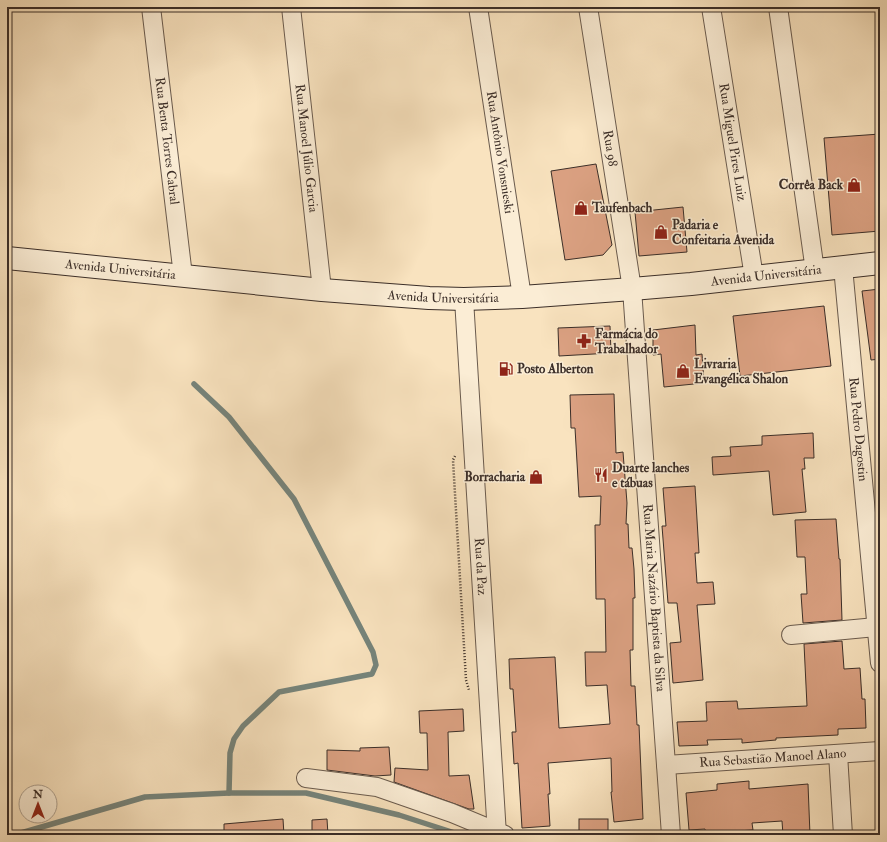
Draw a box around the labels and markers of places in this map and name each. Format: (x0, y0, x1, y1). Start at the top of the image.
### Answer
place label: Corrêa Back (779, 177, 844, 193)
shop icon: Corrêa Back (846, 177, 862, 193)
shop icon: Taufenbach (573, 200, 589, 216)
place label: Taufenbach (591, 200, 652, 216)
place label: Padaria e Confeitaria Avenida (672, 217, 775, 248)
shop icon: Padaria e Confeitaria Avenida (653, 224, 669, 240)
place label: Farmácia do Trabalhador (594, 326, 659, 357)
pharmacy icon: Farmácia do Trabalhador (576, 333, 592, 349)
place label: Livraria Evangélica Shalon (694, 356, 788, 388)
fuel station icon: Posto Alberton (498, 361, 514, 377)
place label: Posto Alberton (517, 361, 594, 377)
shop icon: Livraria Evangélica Shalon (675, 363, 691, 379)
place label: Duarte lanches e tábuas (612, 460, 690, 491)
restaurant icon: Duarte lanches e tábuas (593, 467, 609, 483)
place label: Borracharia (464, 469, 526, 485)
shop icon: Borracharia (528, 469, 544, 485)

